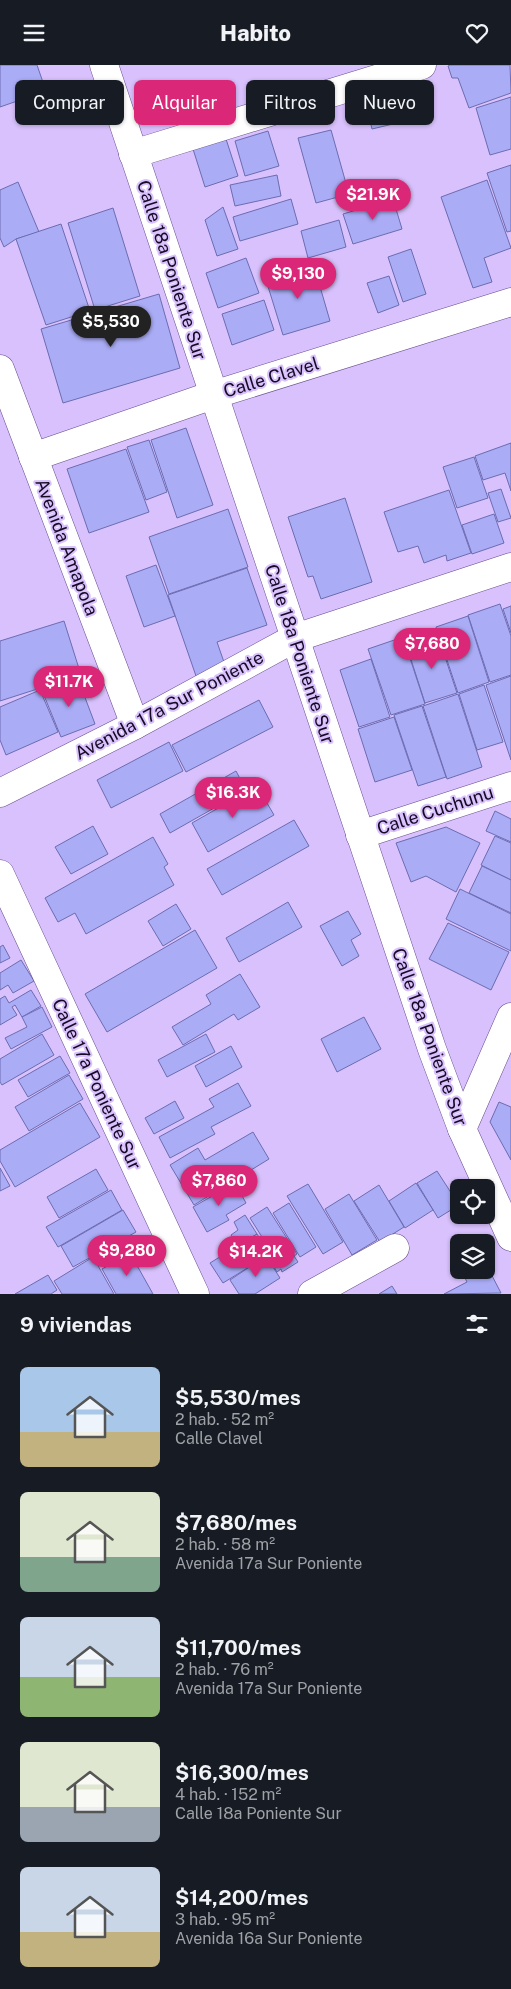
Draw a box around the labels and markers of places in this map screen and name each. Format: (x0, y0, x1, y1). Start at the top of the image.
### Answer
pin: $21.9K (332, 179, 414, 221)
pin: $9,130 (257, 257, 339, 300)
pin: $5,530 (70, 305, 152, 348)
pin: $7,680 (391, 627, 473, 670)
pin: $11.7K (28, 665, 110, 708)
pin: $16.3K (192, 777, 274, 819)
pin: $7,860 (178, 1165, 260, 1207)
pin: $9,280 (86, 1235, 168, 1277)
pin: $14.2K (215, 1235, 297, 1278)

